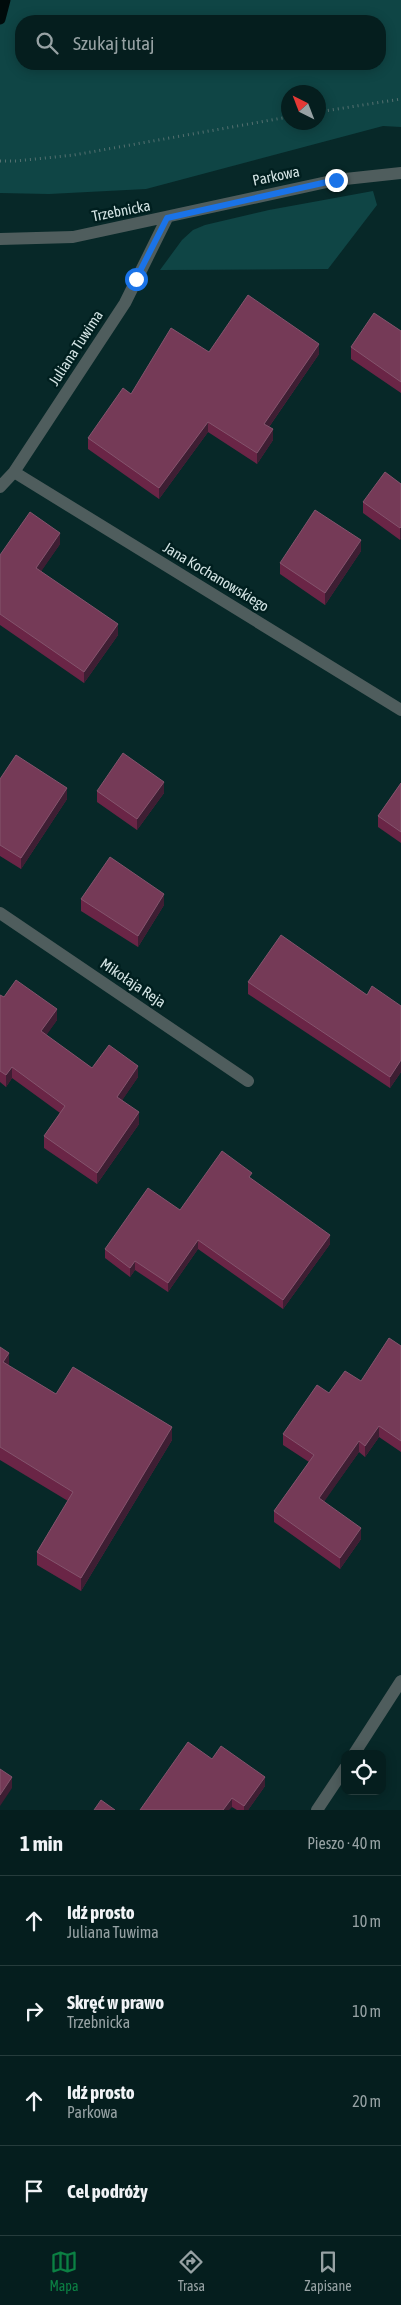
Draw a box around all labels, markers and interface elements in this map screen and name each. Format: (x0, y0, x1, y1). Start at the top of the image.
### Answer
search box (15, 15, 386, 70)
icon: search (33, 29, 61, 57)
text: Szukaj tutaj (73, 32, 155, 54)
north arrow (281, 85, 326, 130)
street label: Parkowa (251, 162, 301, 189)
route end (325, 169, 348, 192)
street label: Trzebnicka (90, 197, 152, 224)
route start (125, 268, 148, 291)
street label: Juliana Tuwima (45, 307, 106, 388)
street label: Jana Kochanowskiego (160, 538, 272, 615)
street label: Mikołaja Reja (97, 955, 169, 1011)
map controls (341, 1750, 386, 1795)
button: locate (341, 1750, 386, 1795)
text: 1 min (20, 1831, 63, 1855)
text: Pieszo · 40 m (307, 1834, 381, 1852)
text: Idź prosto (67, 1901, 135, 1923)
icon: ahead (20, 1907, 48, 1935)
text: 10 m (352, 1912, 381, 1930)
text: Juliana Tuwima (67, 1923, 159, 1941)
text: Skręć w prawo (67, 1991, 164, 2013)
icon: right (20, 1997, 48, 2025)
text: 10 m (352, 2002, 381, 2020)
text: Trzebnicka (67, 2013, 130, 2031)
text: Idź prosto (67, 2081, 135, 2103)
icon: ahead (20, 2087, 48, 2115)
text: 20 m (352, 2092, 381, 2110)
text: Parkowa (67, 2103, 118, 2121)
icon: arrive (20, 2177, 48, 2205)
text: Cel podróży (67, 2180, 148, 2202)
tab: Mapa (49, 2248, 78, 2294)
tab: Trasa (177, 2248, 205, 2294)
tab: Zapisane (304, 2248, 352, 2294)

